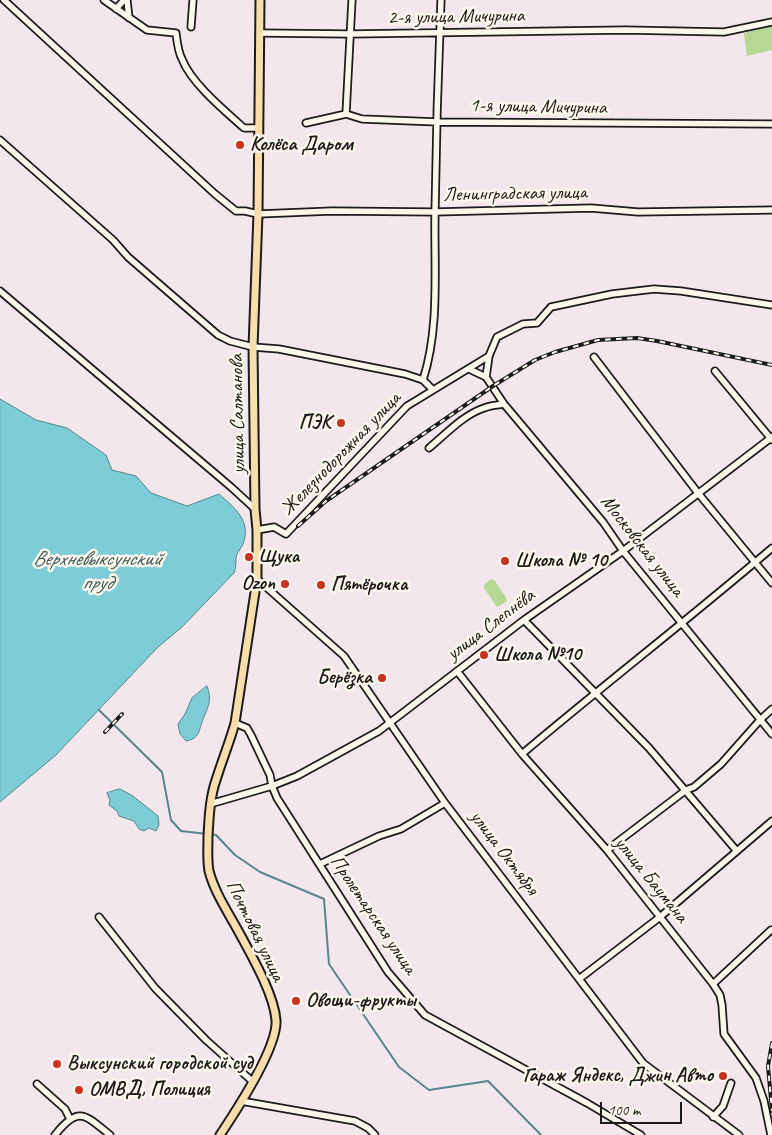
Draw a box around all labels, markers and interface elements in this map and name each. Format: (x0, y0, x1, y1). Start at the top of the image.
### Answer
street label: 2-я улица Мичурина (387, 4, 525, 30)
street label: 1-я улица Мичурина (469, 94, 607, 120)
place label: Колёса Даром (250, 133, 353, 157)
marker: Колёса Даром (234, 139, 246, 151)
street label: Ленинградская улица (443, 181, 587, 207)
street label: улица Салтанова (225, 354, 251, 474)
street label: Железнодорожная улица (276, 387, 406, 521)
place label: ПЭК (299, 411, 331, 435)
marker: ПЭК (335, 417, 347, 429)
street label: Московская улица (595, 490, 689, 602)
place label: Щука (259, 545, 299, 569)
water label: Верхневыксунский пруд (33, 546, 161, 596)
place label: Школа № 10 (515, 549, 607, 573)
marker: Щука (243, 551, 255, 563)
marker: Школа № 10 (499, 555, 511, 567)
place label: Ozon (242, 572, 275, 596)
place label: Пятёрочка (331, 573, 408, 597)
marker: Ozon (279, 578, 291, 590)
marker: Пятёрочка (315, 579, 327, 591)
street label: улица Слепнёва (442, 584, 540, 666)
place label: Школа №10 (494, 643, 581, 667)
marker: Школа №10 (478, 649, 490, 661)
place label: Берёзка (317, 666, 372, 690)
marker: Берёзка (376, 672, 388, 684)
street label: улица Октября (464, 806, 544, 900)
street label: улица Баумана (609, 832, 693, 928)
street label: Пролетарская улица (324, 851, 422, 979)
street label: Почтовая улица (220, 876, 290, 986)
place label: Овощи-фрукты (306, 989, 416, 1013)
marker: Овощи-фрукты (290, 995, 302, 1007)
place label: Выксунский городской суд (67, 1052, 253, 1076)
marker: Выксунский городской суд (51, 1058, 63, 1070)
place label: Гараж Яндекс, Джин Авто (523, 1064, 713, 1088)
marker: Гараж Яндекс, Джин Авто (717, 1070, 729, 1082)
place label: ОМВД, Полиция (89, 1078, 210, 1102)
marker: ОМВД, Полиция (73, 1084, 85, 1096)
scale bar (602, 1092, 684, 1124)
text: 100 m (608, 1101, 640, 1120)

